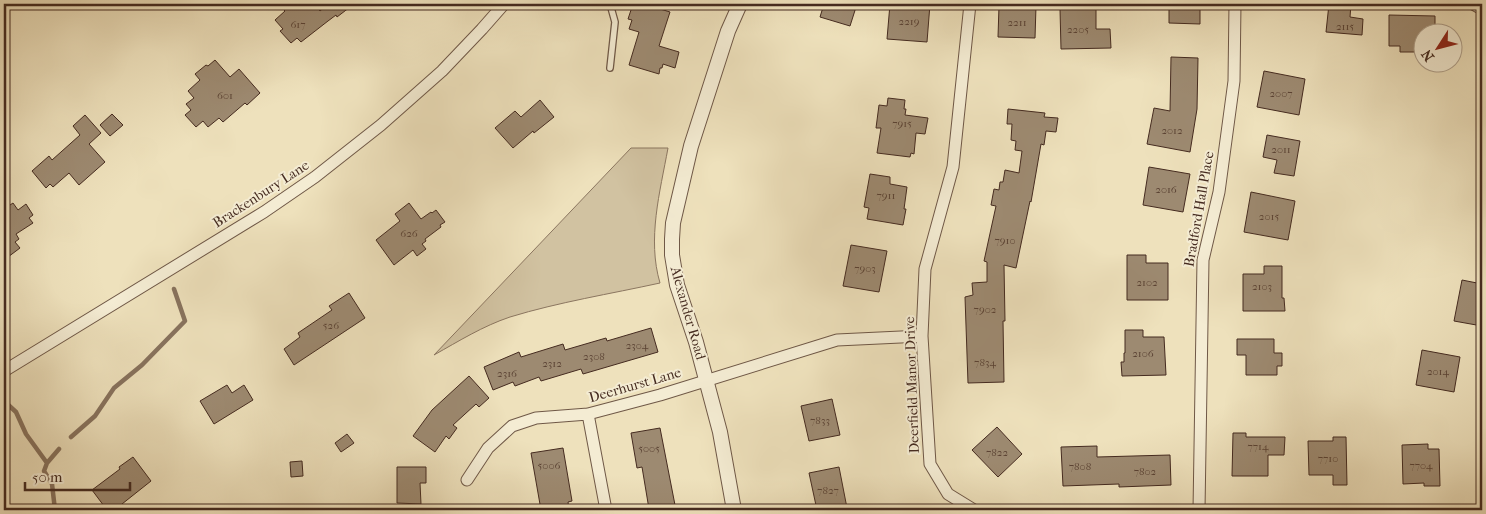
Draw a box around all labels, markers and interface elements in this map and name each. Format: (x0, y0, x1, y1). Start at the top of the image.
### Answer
house number: 2219 (898, 15, 920, 28)
house number: 2211 (1007, 16, 1027, 29)
house number: 617 (290, 18, 306, 31)
house number: 2115 (1336, 20, 1354, 33)
north arrow (1414, 22, 1464, 72)
house number: 2205 (1067, 23, 1089, 36)
text: N (1418, 46, 1438, 65)
house number: 2007 (1269, 87, 1293, 100)
house number: 601 (217, 89, 233, 102)
house number: 7915 (892, 117, 912, 130)
house number: 2012 (1161, 124, 1183, 137)
house number: 2011 (1271, 143, 1291, 156)
street label: Bradford Hall Place (1180, 150, 1218, 268)
street label: Brackenbury Lane (210, 157, 312, 231)
house number: 2016 (1155, 183, 1177, 196)
house number: 7911 (877, 189, 896, 202)
house number: 2015 (1259, 210, 1279, 223)
house number: 626 (400, 227, 418, 240)
house number: 7910 (994, 234, 1016, 247)
house number: 7903 (854, 262, 876, 275)
street label: Alexander Road (666, 263, 710, 362)
house number: 2102 (1136, 276, 1158, 289)
house number: 2103 (1252, 280, 1272, 293)
house number: 7902 (974, 303, 997, 316)
street label: Deerfield Manor Drive (901, 316, 923, 454)
house number: 526 (323, 319, 339, 332)
house number: 2304 (626, 339, 649, 352)
house number: 2106 (1132, 347, 1154, 360)
house number: 2308 (583, 350, 605, 363)
house number: 7834 (974, 356, 996, 369)
house number: 2312 (542, 357, 562, 370)
street label: Deerhurst Lane (587, 364, 683, 406)
house number: 2014 (1427, 365, 1450, 378)
house number: 2316 (497, 367, 517, 380)
house number: 7833 (810, 414, 830, 427)
house number: 7714 (1247, 440, 1269, 453)
house number: 5005 (638, 442, 660, 455)
house number: 7822 (986, 446, 1008, 459)
house number: 7710 (1318, 452, 1338, 465)
scale bar (25, 459, 130, 491)
house number: 5006 (538, 459, 560, 472)
house number: 7704 (1409, 459, 1433, 472)
house number: 7808 (1069, 460, 1091, 473)
house number: 7802 (1134, 465, 1157, 478)
text: 50 m (32, 468, 63, 486)
house number: 7827 (817, 484, 839, 497)

